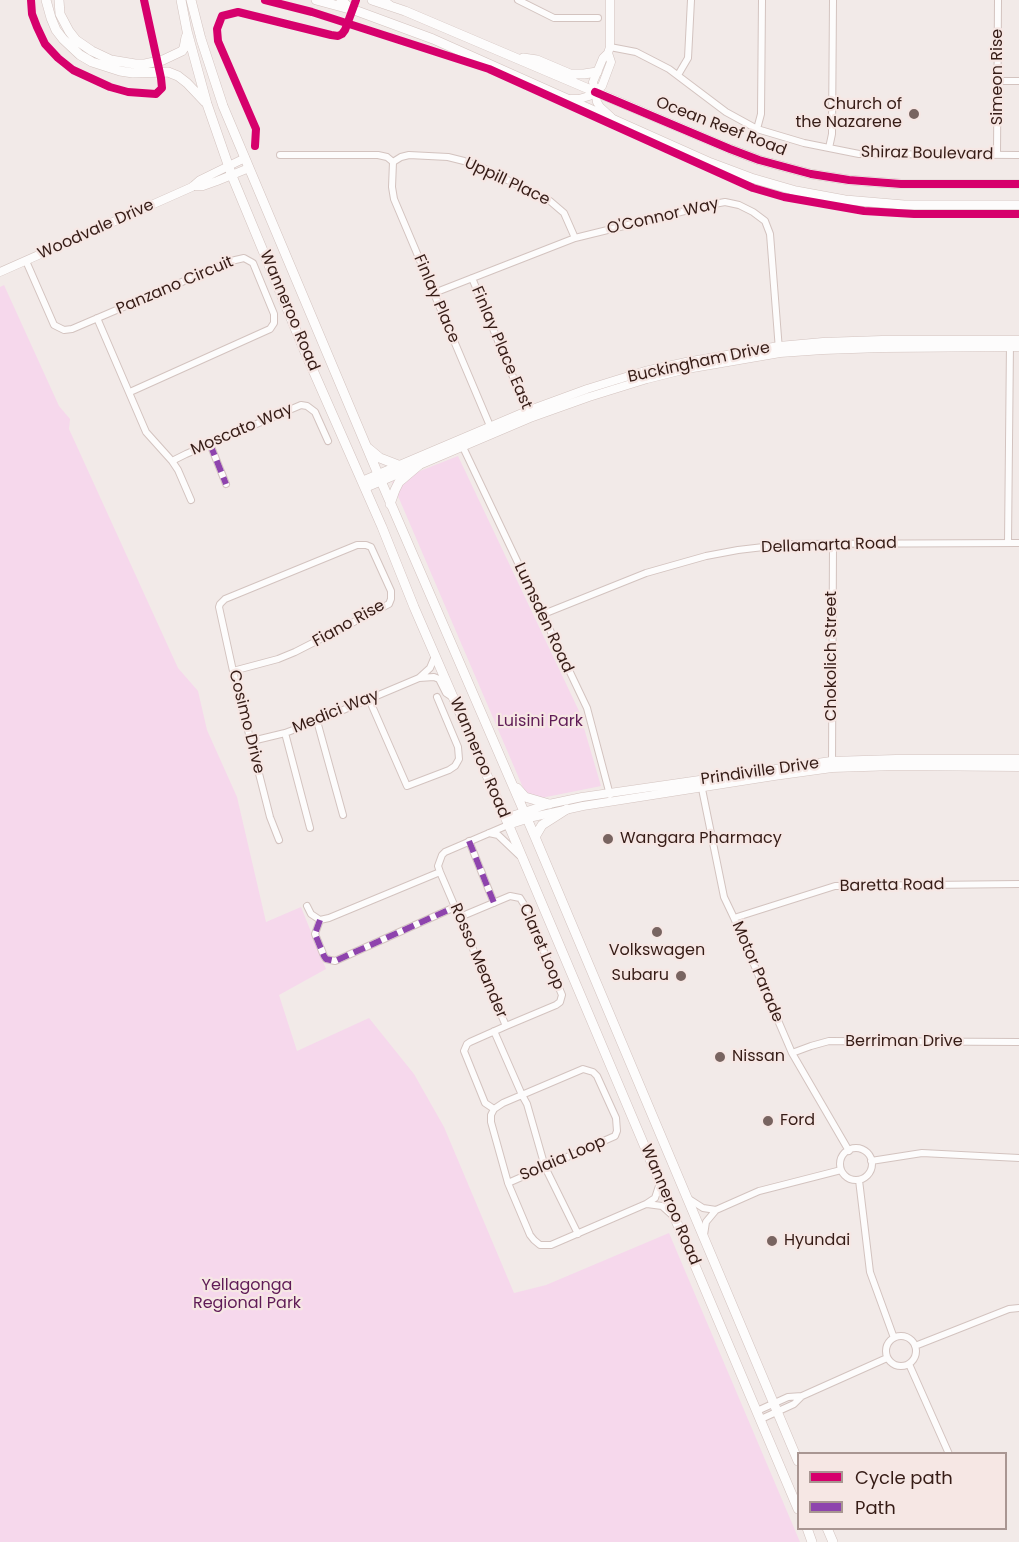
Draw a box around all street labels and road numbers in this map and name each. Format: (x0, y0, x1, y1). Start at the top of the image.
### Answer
street label: Simeon Rise (988, 29, 1008, 125)
street label: Ocean Reef Road (653, 93, 789, 161)
street label: Shiraz Boulevard (861, 143, 993, 165)
street label: Uppill Place (461, 154, 553, 210)
street label: O'Connor Way (605, 195, 721, 239)
street label: Woodvale Drive (35, 196, 157, 264)
street label: Wanneroo Road (255, 248, 323, 374)
street label: Finlay Place (409, 252, 463, 346)
street label: Panzano Circuit (114, 253, 236, 319)
street label: Finlay Place East (466, 284, 536, 412)
street label: Buckingham Drive (626, 339, 772, 387)
street label: Moscato Way (188, 400, 296, 460)
street label: Dellamarta Road (761, 534, 897, 558)
street label: Lumsden Road (509, 560, 577, 676)
street label: Chokolich Street (822, 591, 842, 721)
street label: Fiano Rise (310, 596, 388, 652)
street label: Cosimo Drive (224, 668, 268, 776)
street label: Medici Way (290, 686, 382, 738)
street label: Wanneroo Road (445, 695, 513, 821)
street label: Prindiville Drive (700, 754, 820, 790)
street label: Baretta Road (839, 875, 945, 897)
street label: Rosso Meander (445, 901, 511, 1021)
street label: Claret Loop (514, 901, 568, 993)
street label: Motor Parade (727, 919, 787, 1025)
street label: Berriman Drive (845, 1032, 963, 1052)
street label: Solaia Loop (517, 1132, 609, 1186)
street label: Wanneroo Road (636, 1142, 704, 1268)

